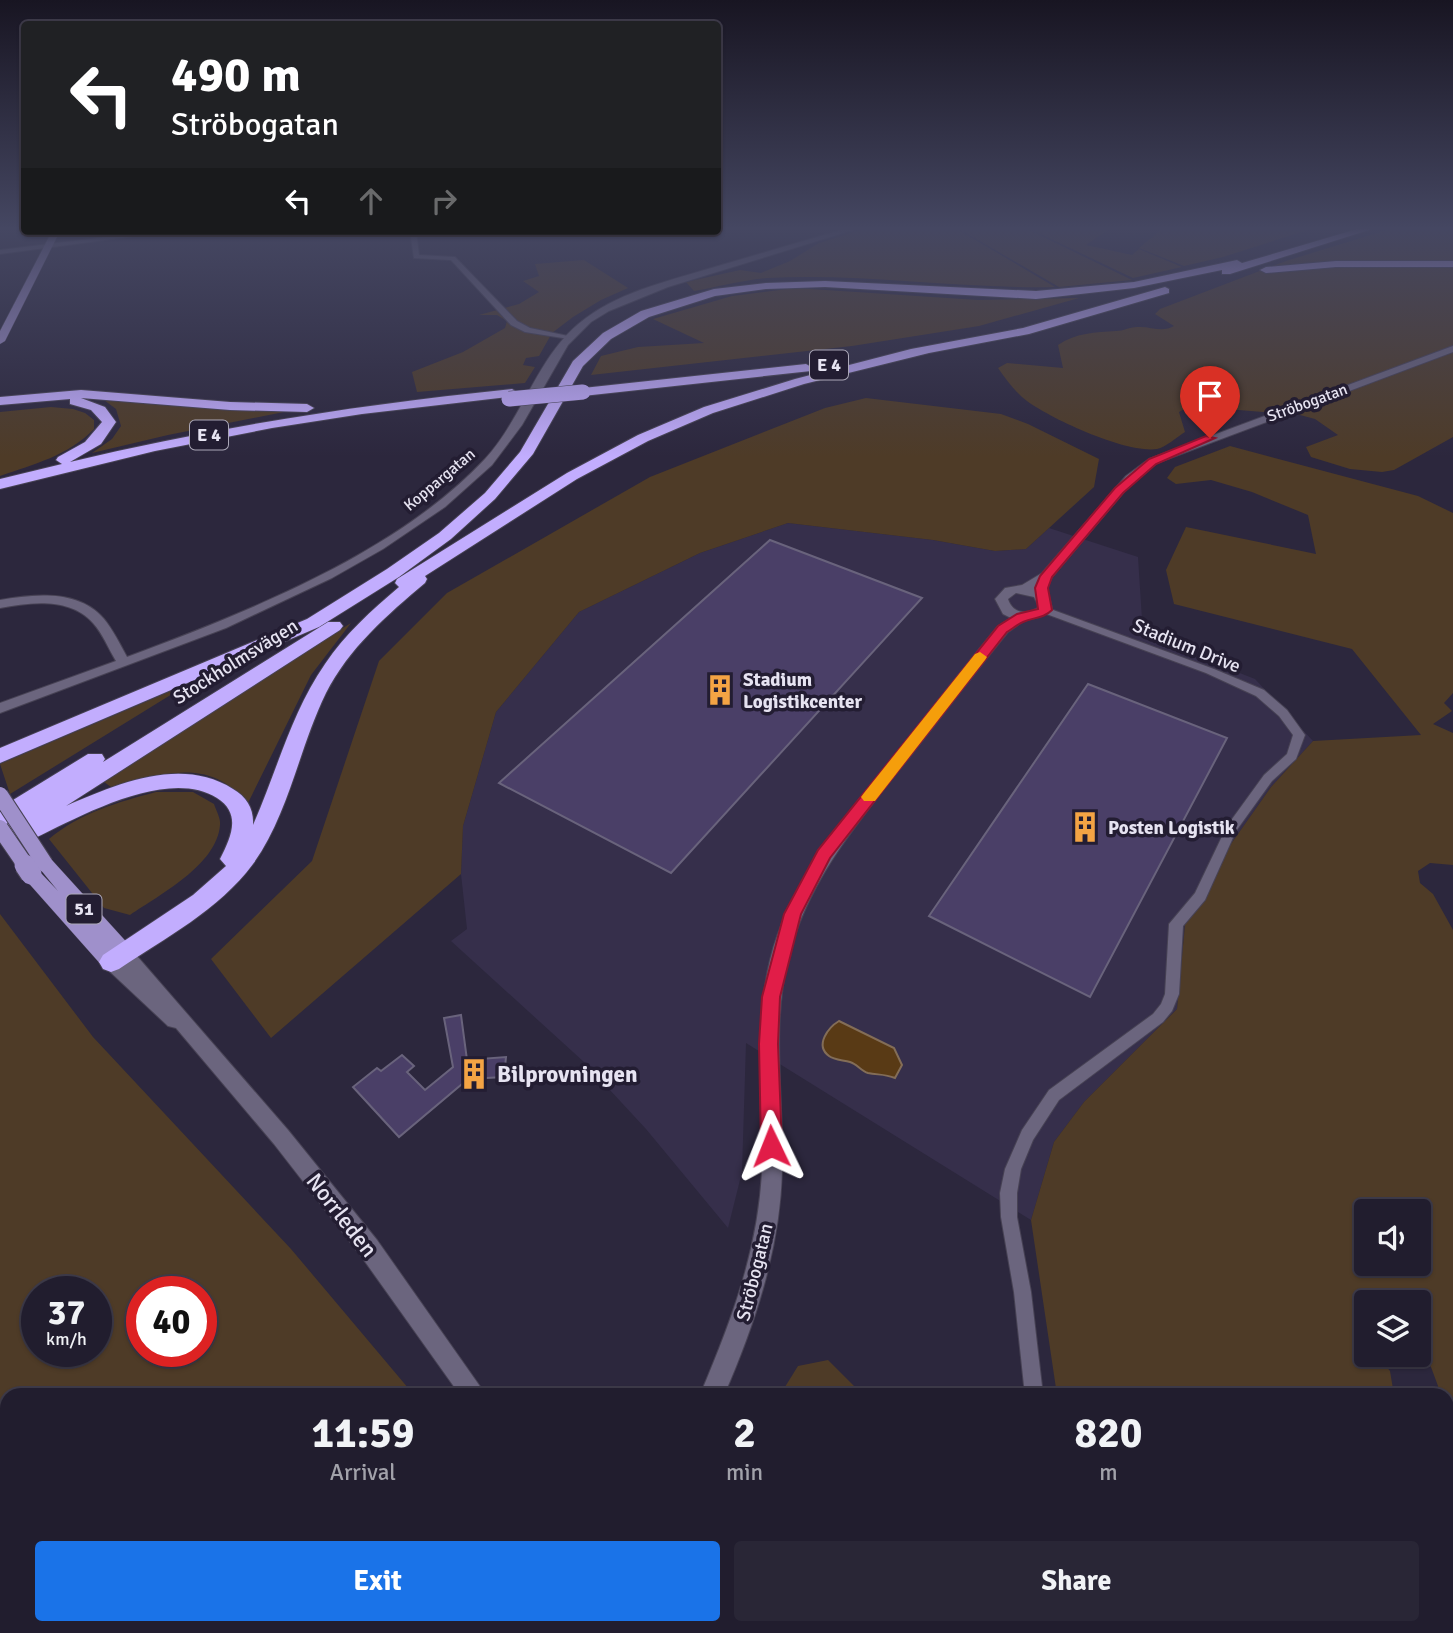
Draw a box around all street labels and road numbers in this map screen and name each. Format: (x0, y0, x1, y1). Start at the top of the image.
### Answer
road number: E 4 (810, 351, 848, 380)
street label: Ströbogatan (1264, 379, 1350, 427)
road number: E 4 (190, 421, 228, 450)
street label: Koppargatan (400, 444, 479, 515)
street label: Stadium Drive (1129, 613, 1244, 678)
street label: Stockholmsvägen (169, 614, 302, 710)
road number: 51 (66, 894, 102, 924)
street label: Norrleden (300, 1167, 383, 1263)
street label: Ströbogatan (731, 1221, 779, 1324)

